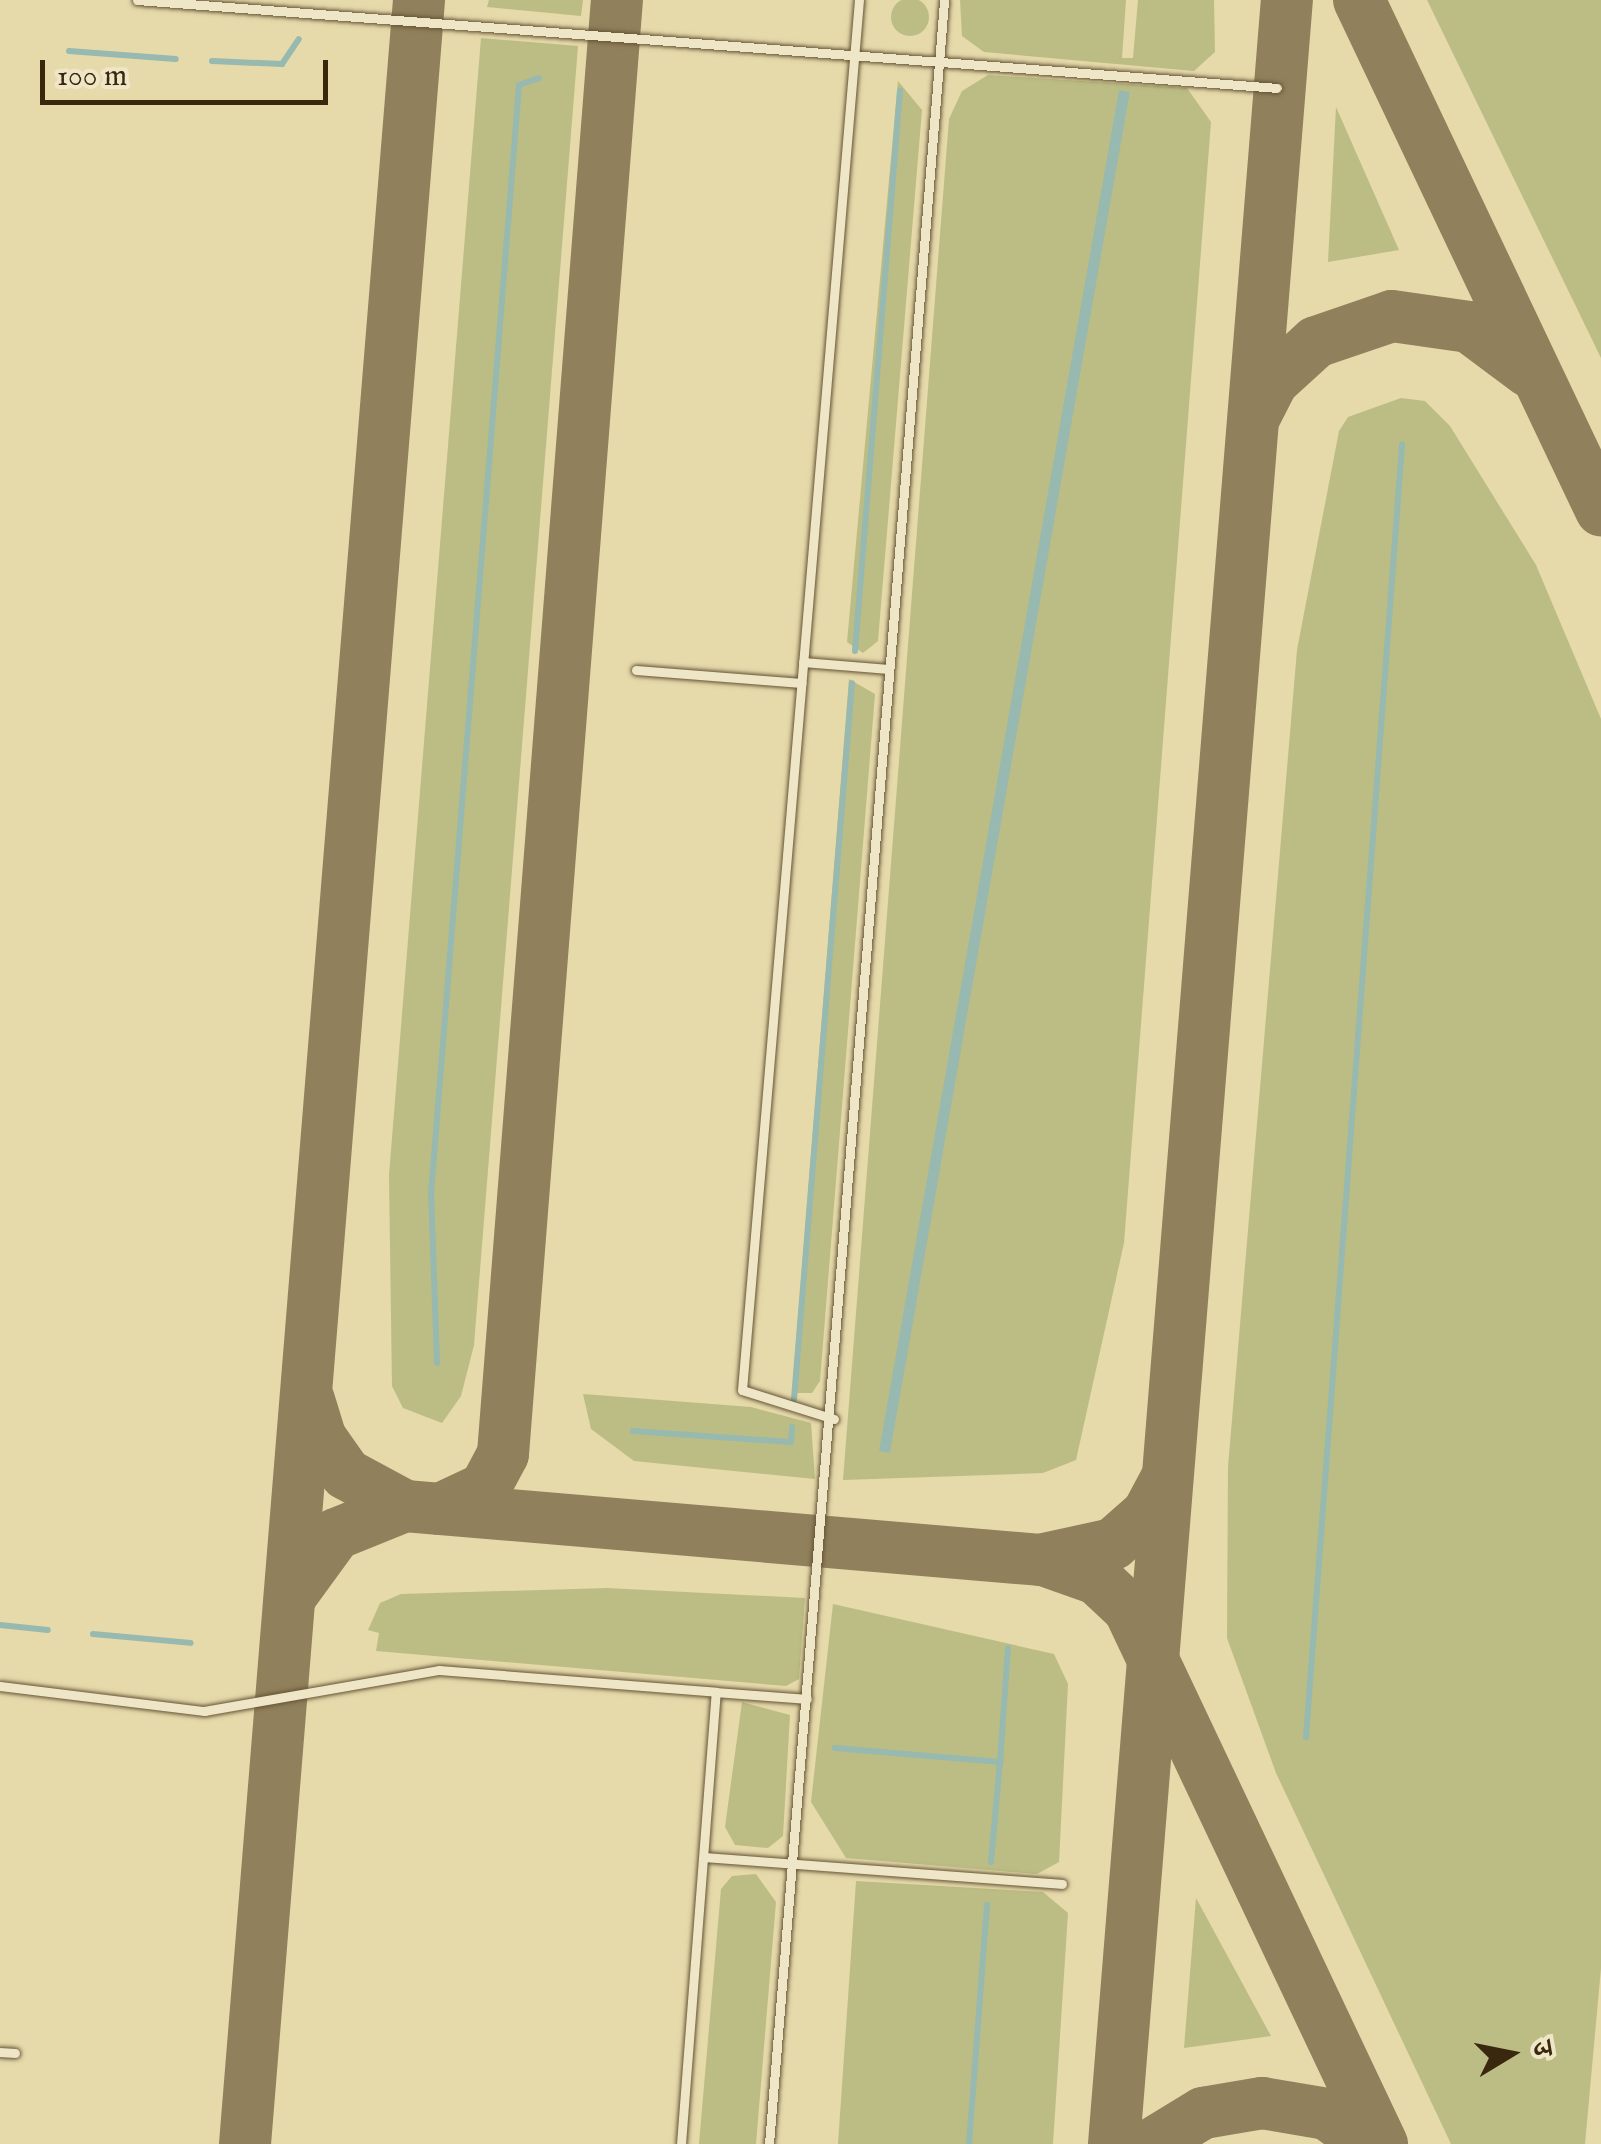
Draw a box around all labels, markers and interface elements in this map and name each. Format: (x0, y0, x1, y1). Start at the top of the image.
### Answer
scale bar (45, 40, 332, 102)
text: 100 m (57, 58, 127, 96)
north arrow (1461, 2004, 1561, 2104)
text: उ (1523, 2039, 1560, 2059)

